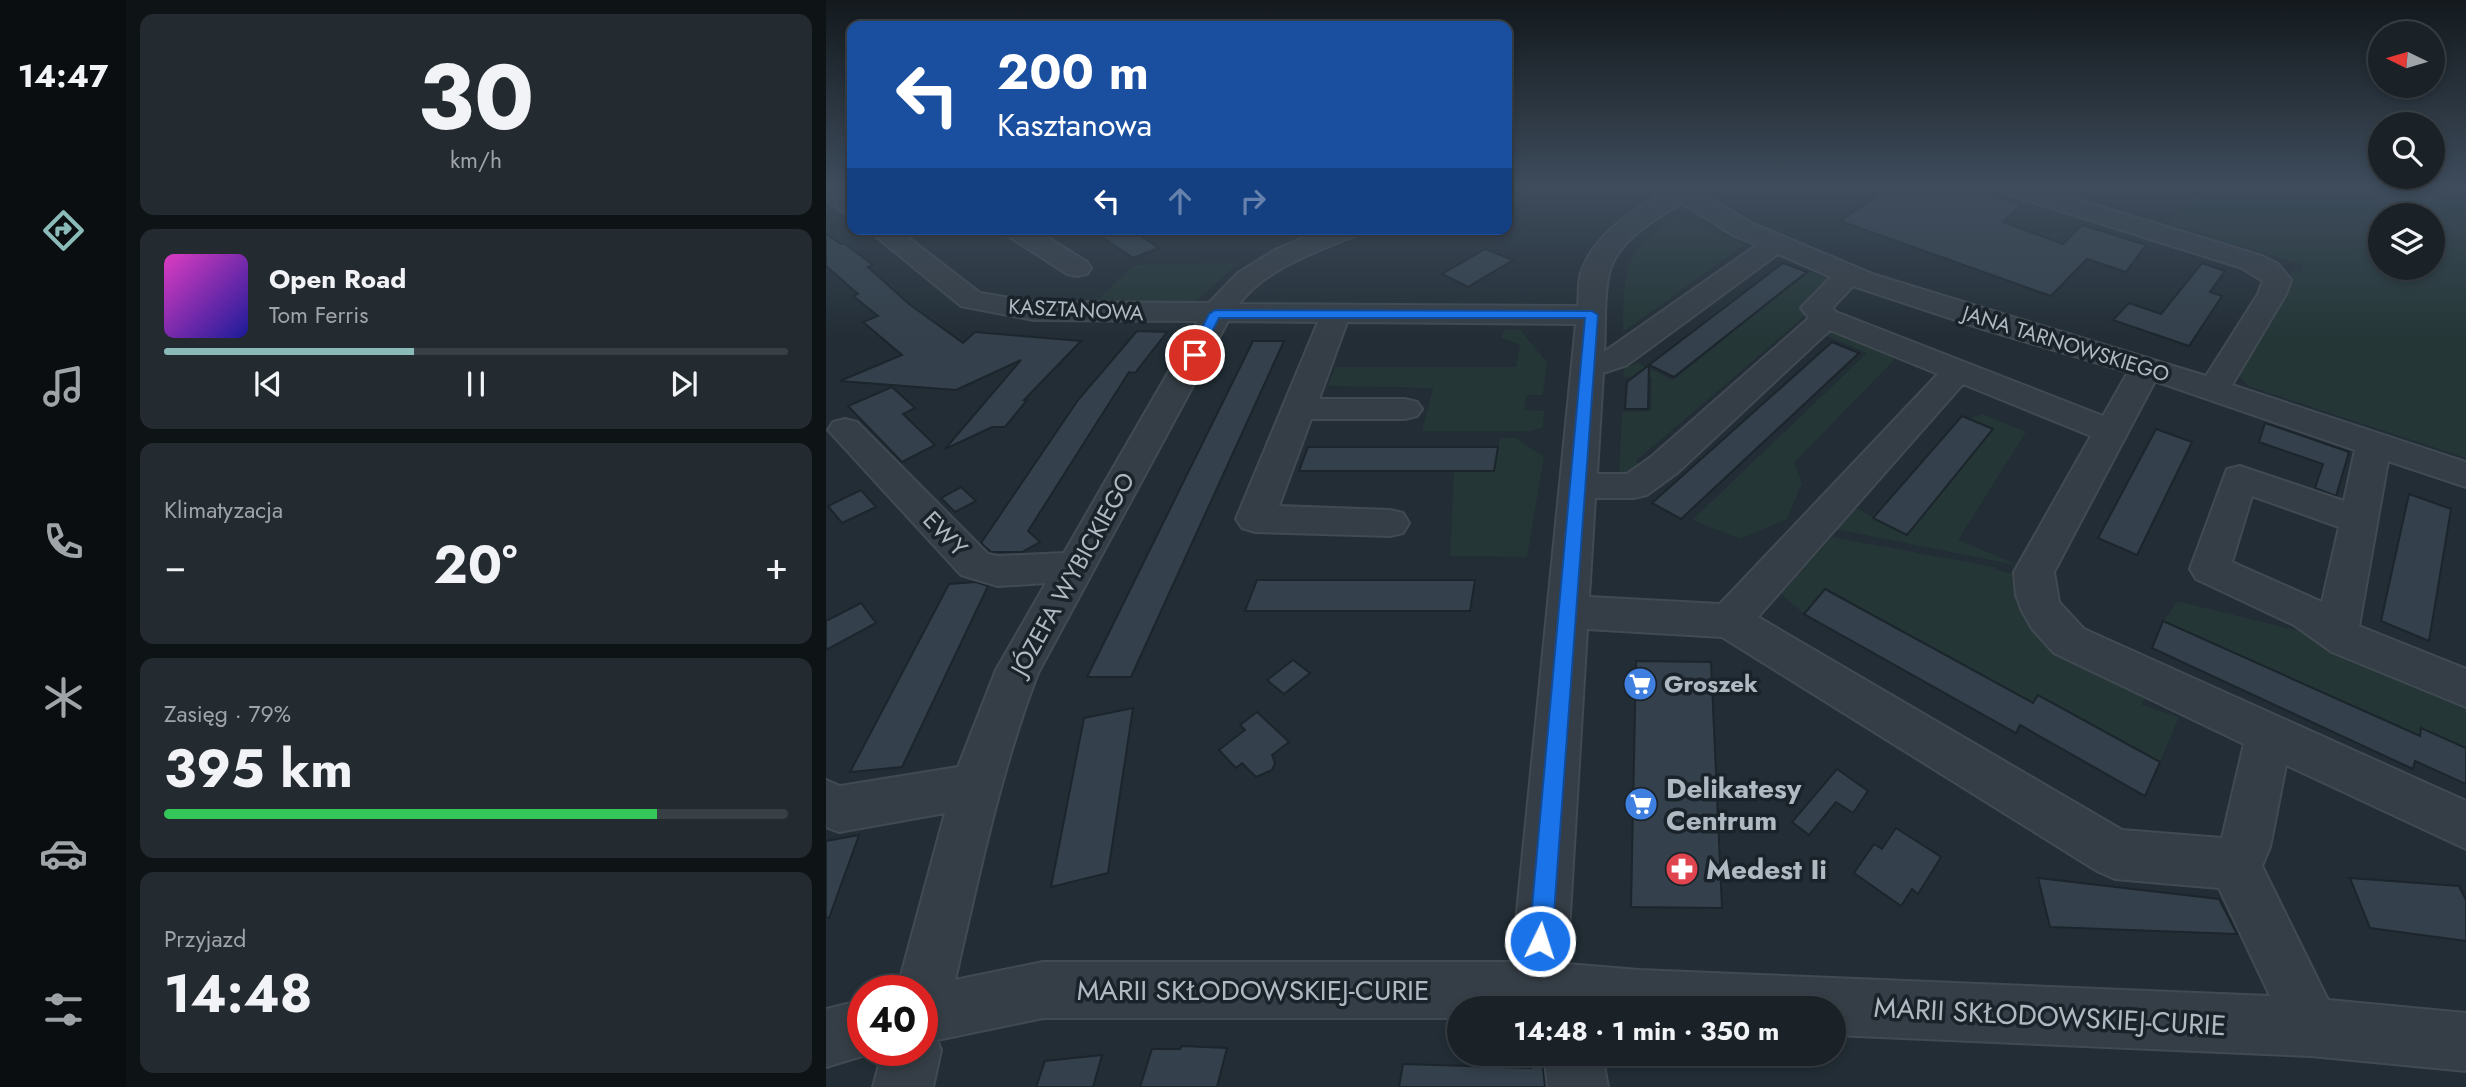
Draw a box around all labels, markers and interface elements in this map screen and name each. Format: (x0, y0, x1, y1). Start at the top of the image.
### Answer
north arrow (2368, 21, 2445, 98)
map controls (2368, 21, 2445, 280)
text: 30 (418, 32, 534, 163)
text: 200 m (997, 37, 1149, 107)
icon: left (882, 49, 973, 140)
text: 14:47 (18, 53, 108, 99)
text: Kasztanowa (997, 102, 1152, 148)
button: search (2368, 112, 2445, 189)
text: km/h (450, 143, 502, 177)
icon: left (1088, 182, 1126, 220)
icon: ahead (1161, 182, 1199, 220)
icon: right (1234, 182, 1272, 220)
button: layers (2368, 203, 2445, 280)
icon: directions (39, 206, 88, 255)
text: Open Road (269, 260, 406, 298)
street label: KASZTANOWA (1007, 291, 1145, 329)
street label: JANA TARNOWSKIEGO (1956, 297, 2173, 390)
text: Tom Ferris (269, 298, 368, 332)
pin (1165, 325, 1225, 385)
icon: arrive (1176, 336, 1214, 374)
icon: music (39, 362, 88, 411)
icon: previous (249, 365, 287, 403)
icon: pause (457, 365, 495, 403)
icon: next (665, 365, 703, 403)
street label: JÓZEFA WYBICKIEGO (1001, 466, 1143, 684)
text: Klimatyzacja (164, 493, 283, 527)
street label: EWY (915, 503, 976, 565)
icon: phone (39, 517, 88, 566)
text: 20° (434, 527, 518, 603)
text: − (164, 538, 186, 593)
text: + (765, 538, 788, 593)
supermarket icon: Groszek (1621, 665, 1659, 703)
place label: Groszek (1664, 666, 1758, 701)
icon: climate (39, 673, 88, 722)
text: Zasięg · 79% (164, 697, 291, 731)
text: 395 km (164, 731, 353, 807)
place label: Delikatesy Centrum (1666, 768, 1802, 841)
supermarket icon: Delikatesy Centrum (1622, 785, 1660, 823)
icon: car (39, 829, 88, 878)
place label: Medest Ii (1706, 849, 1827, 890)
pharmacy icon: Medest Ii (1663, 850, 1701, 888)
position arrow (1503, 904, 1577, 978)
text: Przyjazd (164, 922, 246, 956)
text: 14:48 (164, 956, 312, 1032)
street label: MARII SKŁODOWSKIEJ-CURIE (1077, 970, 1429, 1011)
speed limit sign: 40 (847, 975, 938, 1066)
icon: filters (39, 985, 88, 1034)
street label: MARII SKŁODOWSKIEJ-CURIE (1873, 987, 2227, 1046)
text: 14:48 · 1 min · 350 m (1514, 1012, 1779, 1050)

